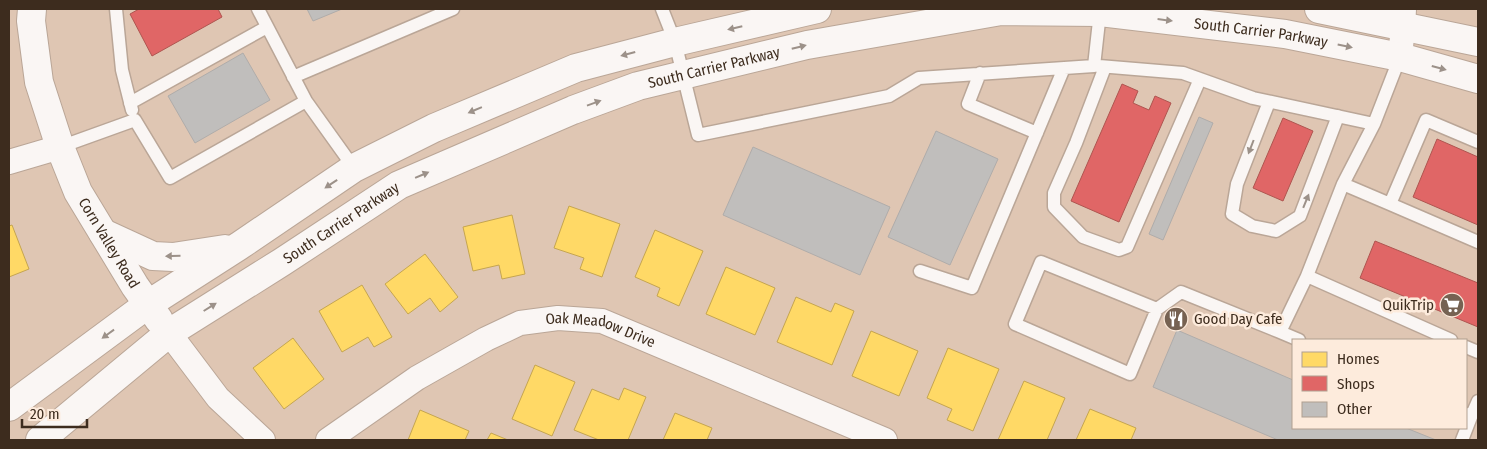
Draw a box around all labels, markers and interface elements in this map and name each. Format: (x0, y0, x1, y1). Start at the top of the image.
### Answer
street label: South Carrier Parkway (1193, 14, 1330, 51)
one-way arrow (1158, 16, 1174, 24)
one-way arrow (728, 24, 743, 32)
one-way arrow (1337, 42, 1352, 50)
street label: South Carrier Parkway (646, 43, 782, 92)
one-way arrow (791, 43, 806, 51)
one-way arrow (620, 51, 635, 59)
one-way arrow (1431, 64, 1446, 72)
one-way arrow (587, 99, 602, 107)
one-way arrow (468, 107, 483, 114)
one-way arrow (1247, 140, 1255, 154)
one-way arrow (415, 171, 429, 179)
street label: South Carrier Parkway (280, 178, 403, 268)
one-way arrow (324, 179, 338, 188)
one-way arrow (1302, 193, 1310, 208)
street label: Corn Valley Road (75, 194, 143, 292)
one-way arrow (165, 253, 181, 261)
supermarket icon: QuikTrip (1439, 292, 1465, 318)
place label: QuikTrip (1382, 296, 1434, 314)
one-way arrow (203, 303, 217, 312)
restaurant icon: Good Day Cafe (1163, 306, 1189, 332)
street label: Oak Meadow Drive (545, 309, 658, 351)
place label: Good Day Cafe (1194, 310, 1283, 328)
one-way arrow (101, 329, 115, 339)
legend (1292, 339, 1467, 429)
text: Homes (1337, 350, 1379, 368)
text: Shops (1337, 375, 1375, 393)
scale bar (22, 396, 88, 428)
text: Other (1337, 400, 1373, 418)
text: 20 m (30, 405, 60, 423)

